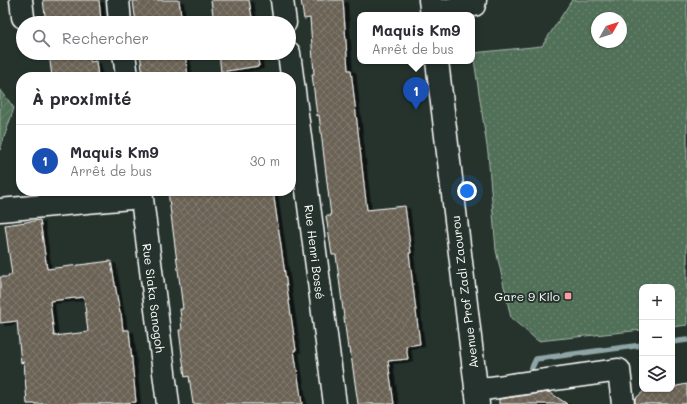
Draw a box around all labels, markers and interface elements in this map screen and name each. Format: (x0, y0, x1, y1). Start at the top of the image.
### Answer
popup (357, 12, 475, 64)
north arrow (591, 12, 627, 48)
search box (16, 16, 296, 60)
text: Maquis Km9 (372, 20, 460, 40)
icon: search (30, 27, 52, 49)
text: Rechercher (62, 28, 149, 48)
text: Arrêt de bus (372, 40, 454, 57)
pin: 1 (403, 77, 429, 110)
text: À proximité (32, 87, 131, 109)
text: Maquis Km9 (70, 142, 158, 162)
text: 1 (42, 152, 48, 169)
text: 30 m (250, 152, 280, 169)
text: Arrêt de bus (70, 162, 152, 179)
your location (457, 181, 477, 201)
street label: Rue Henri Bossé (301, 204, 329, 300)
street label: Avenue Prof Zadi Zaourou (447, 215, 481, 369)
street label: Rue Siaka Sanogoh (139, 242, 169, 354)
map controls (639, 284, 675, 392)
button: + (639, 284, 675, 320)
place label: Gare 9 Kilo (494, 288, 560, 304)
marker: Gare 9 Kilo (563, 291, 573, 301)
button: − (639, 320, 675, 356)
button: layers (639, 356, 675, 392)

